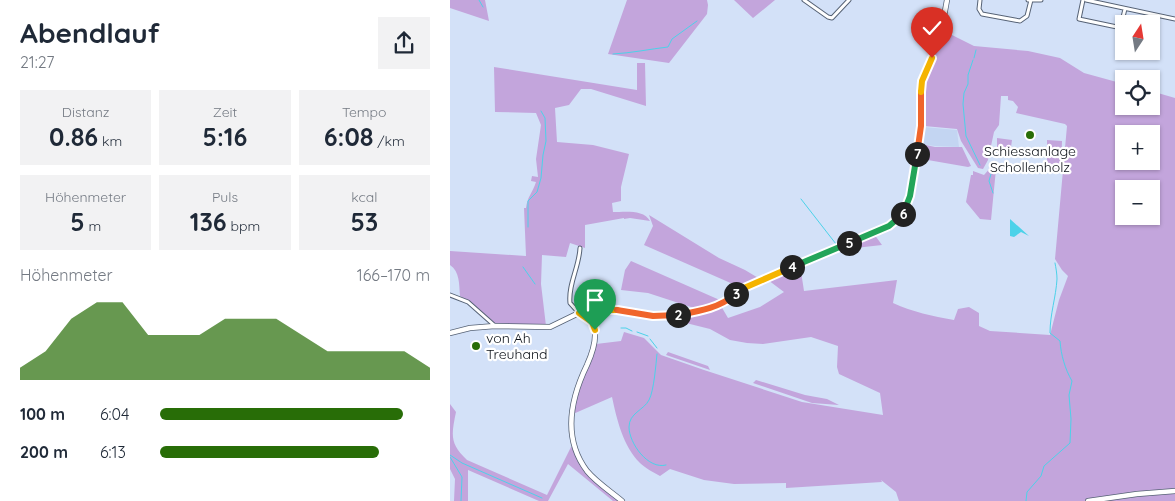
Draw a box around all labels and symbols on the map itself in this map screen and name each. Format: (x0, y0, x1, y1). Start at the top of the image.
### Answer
pin (911, 7, 953, 58)
north arrow (1115, 15, 1160, 60)
marker: Schiessanlage Schollenholz (1024, 129, 1036, 141)
pin: 7 (904, 142, 930, 166)
place label: Schiessanlage Schollenholz (984, 142, 1076, 176)
pin: 6 (890, 202, 916, 226)
pin: 5 (836, 230, 862, 256)
pin: 4 (780, 254, 804, 280)
pin (574, 279, 616, 330)
pin: 3 (724, 282, 748, 306)
pin: 2 (666, 302, 690, 328)
place label: von Ah Treuhand (486, 329, 548, 363)
marker: von Ah Treuhand (470, 340, 482, 352)

